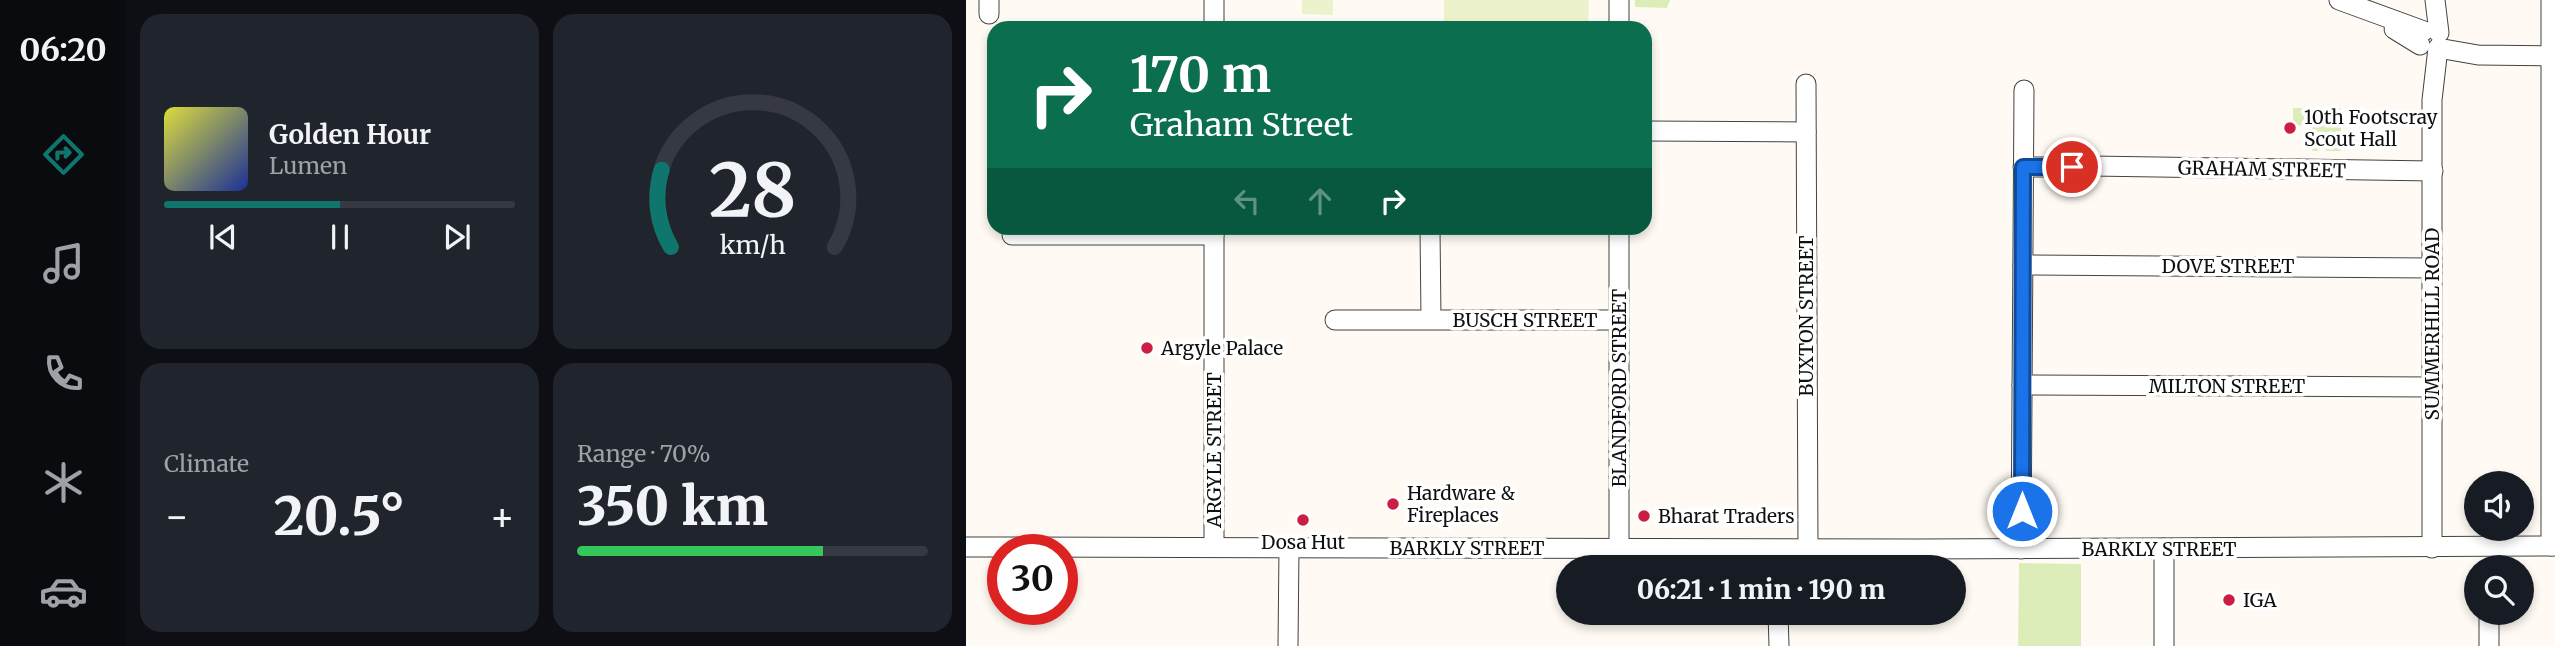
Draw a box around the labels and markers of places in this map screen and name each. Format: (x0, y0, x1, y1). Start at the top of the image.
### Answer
place label: 10th Footscray Scout Hall (2304, 105, 2438, 151)
marker: 10th Footscray Scout Hall (2282, 120, 2298, 136)
pin (2042, 137, 2102, 197)
place label: Argyle Palace (1160, 336, 1283, 360)
marker: Argyle Palace (1139, 340, 1155, 356)
place label: Hardware & Fireplaces (1407, 481, 1515, 527)
marker: Hardware & Fireplaces (1385, 496, 1401, 512)
place label: Bharat Traders (1658, 504, 1795, 528)
marker: Bharat Traders (1636, 508, 1652, 524)
marker: Dosa Hut (1295, 512, 1311, 528)
place label: Dosa Hut (1261, 530, 1346, 554)
place label: IGA (2243, 588, 2277, 612)
marker: IGA (2221, 592, 2237, 608)

